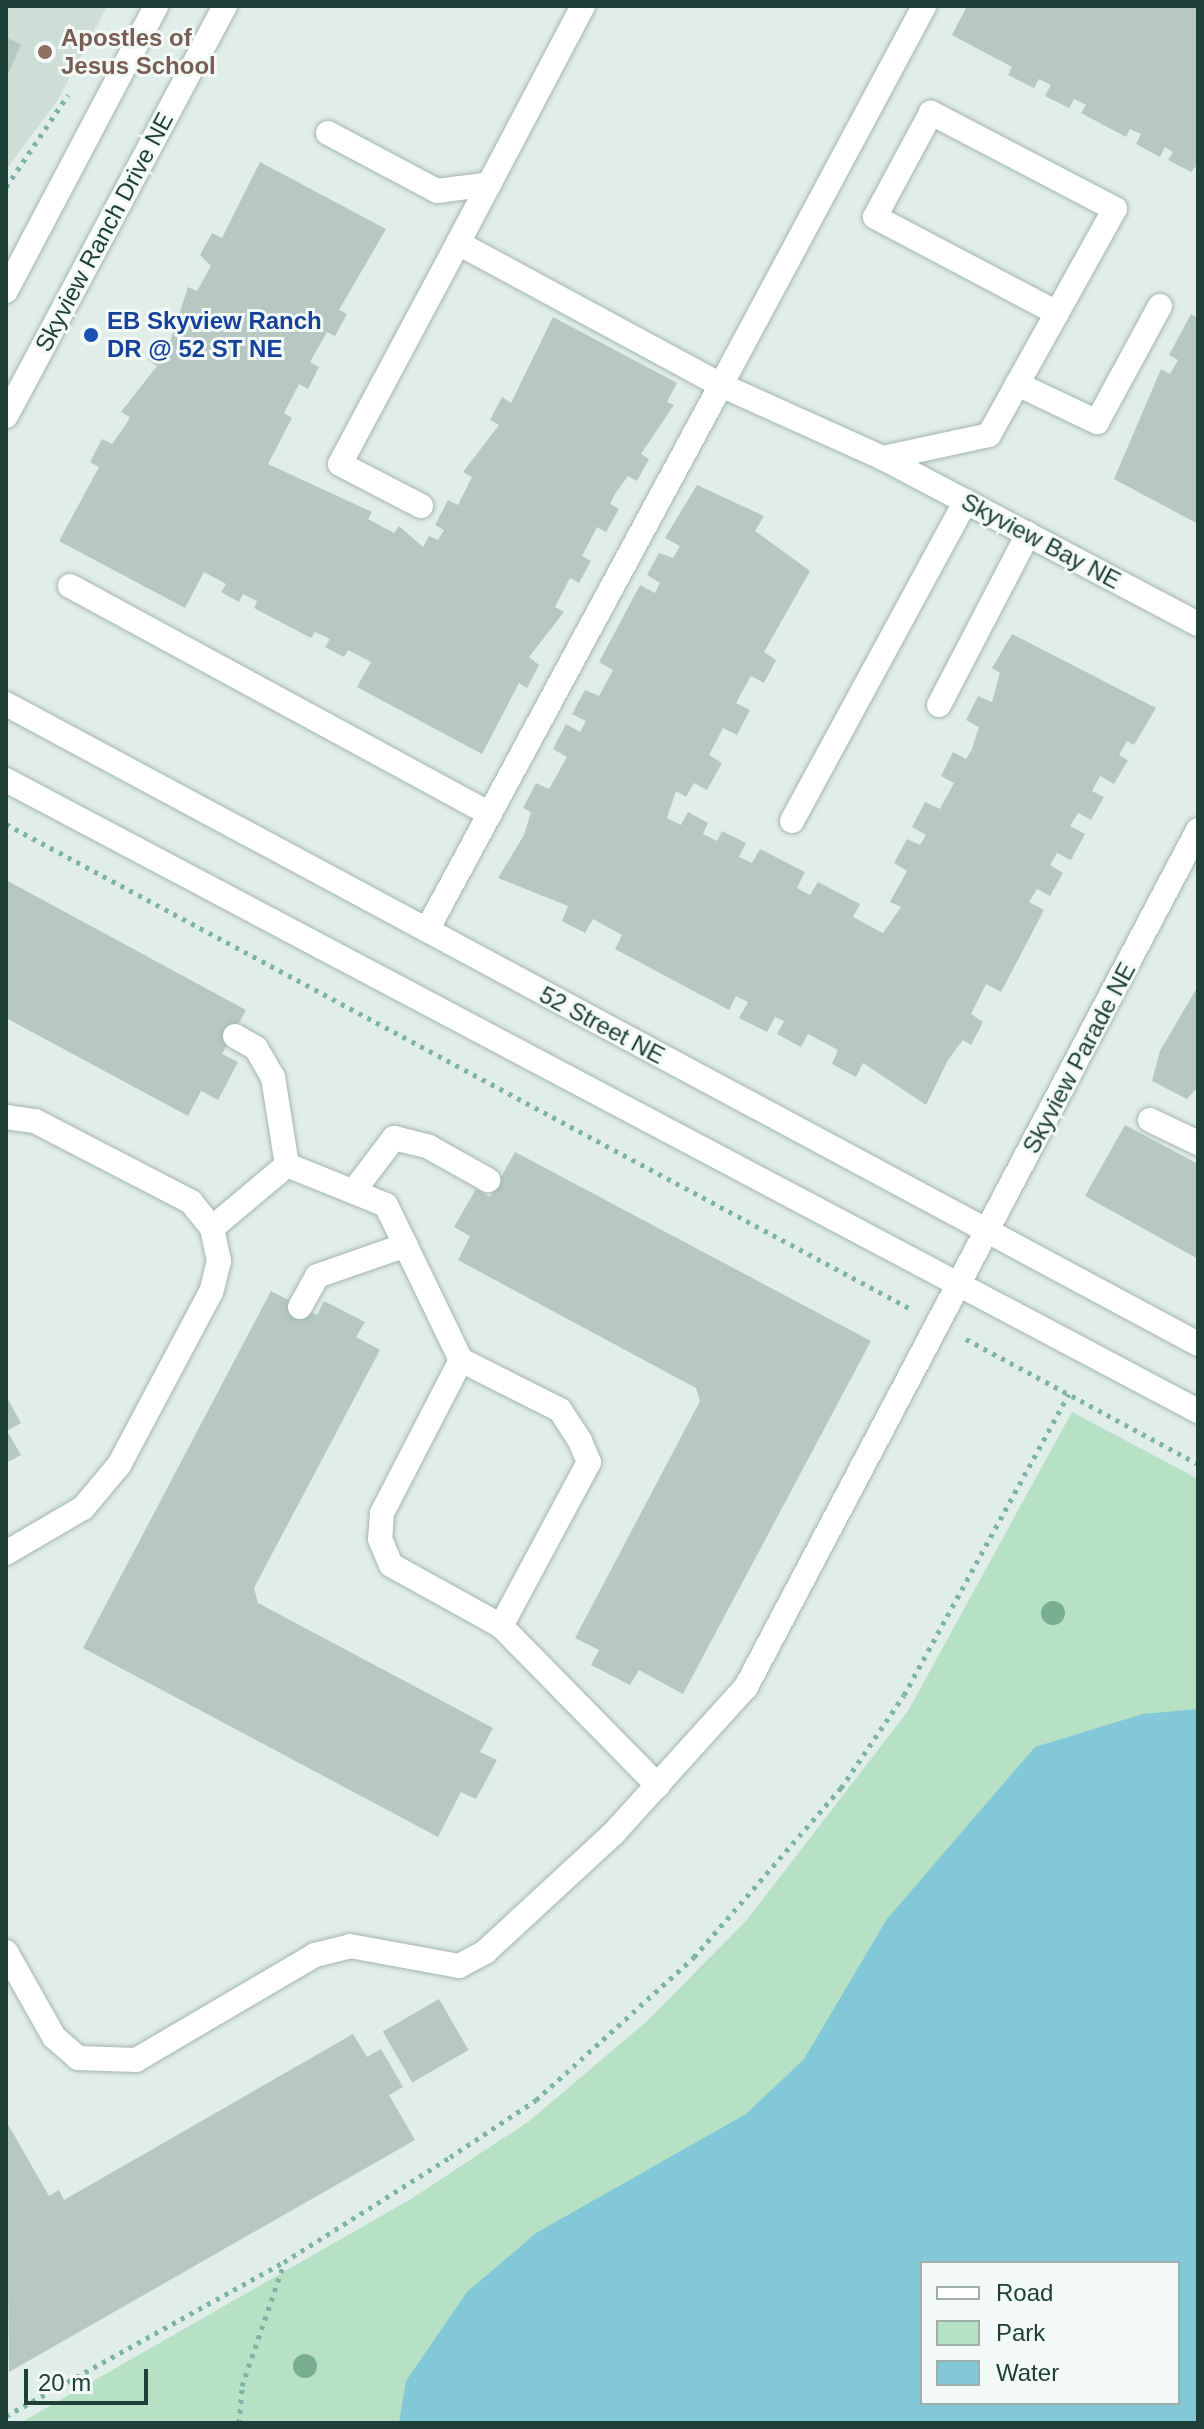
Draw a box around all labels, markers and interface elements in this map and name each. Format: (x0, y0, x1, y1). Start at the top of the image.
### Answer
place label: Apostles of Jesus School (61, 24, 216, 80)
marker: Apostles of Jesus School (36, 43, 54, 61)
street label: Skyview Ranch Drive NE (29, 107, 179, 357)
place label: EB Skyview Ranch DR @ 52 ST NE (107, 307, 322, 363)
marker: EB Skyview Ranch DR @ 52 ST NE (82, 326, 100, 344)
street label: Skyview Bay NE (957, 487, 1125, 595)
street label: Skyview Parade NE (1017, 958, 1141, 1158)
street label: 52 Street NE (535, 980, 669, 1070)
legend (920, 2261, 1180, 2405)
text: Road (996, 2279, 1053, 2306)
text: Park (996, 2319, 1045, 2346)
scale bar (28, 2353, 152, 2403)
text: Water (996, 2359, 1059, 2386)
text: 20 m (38, 2369, 91, 2396)

